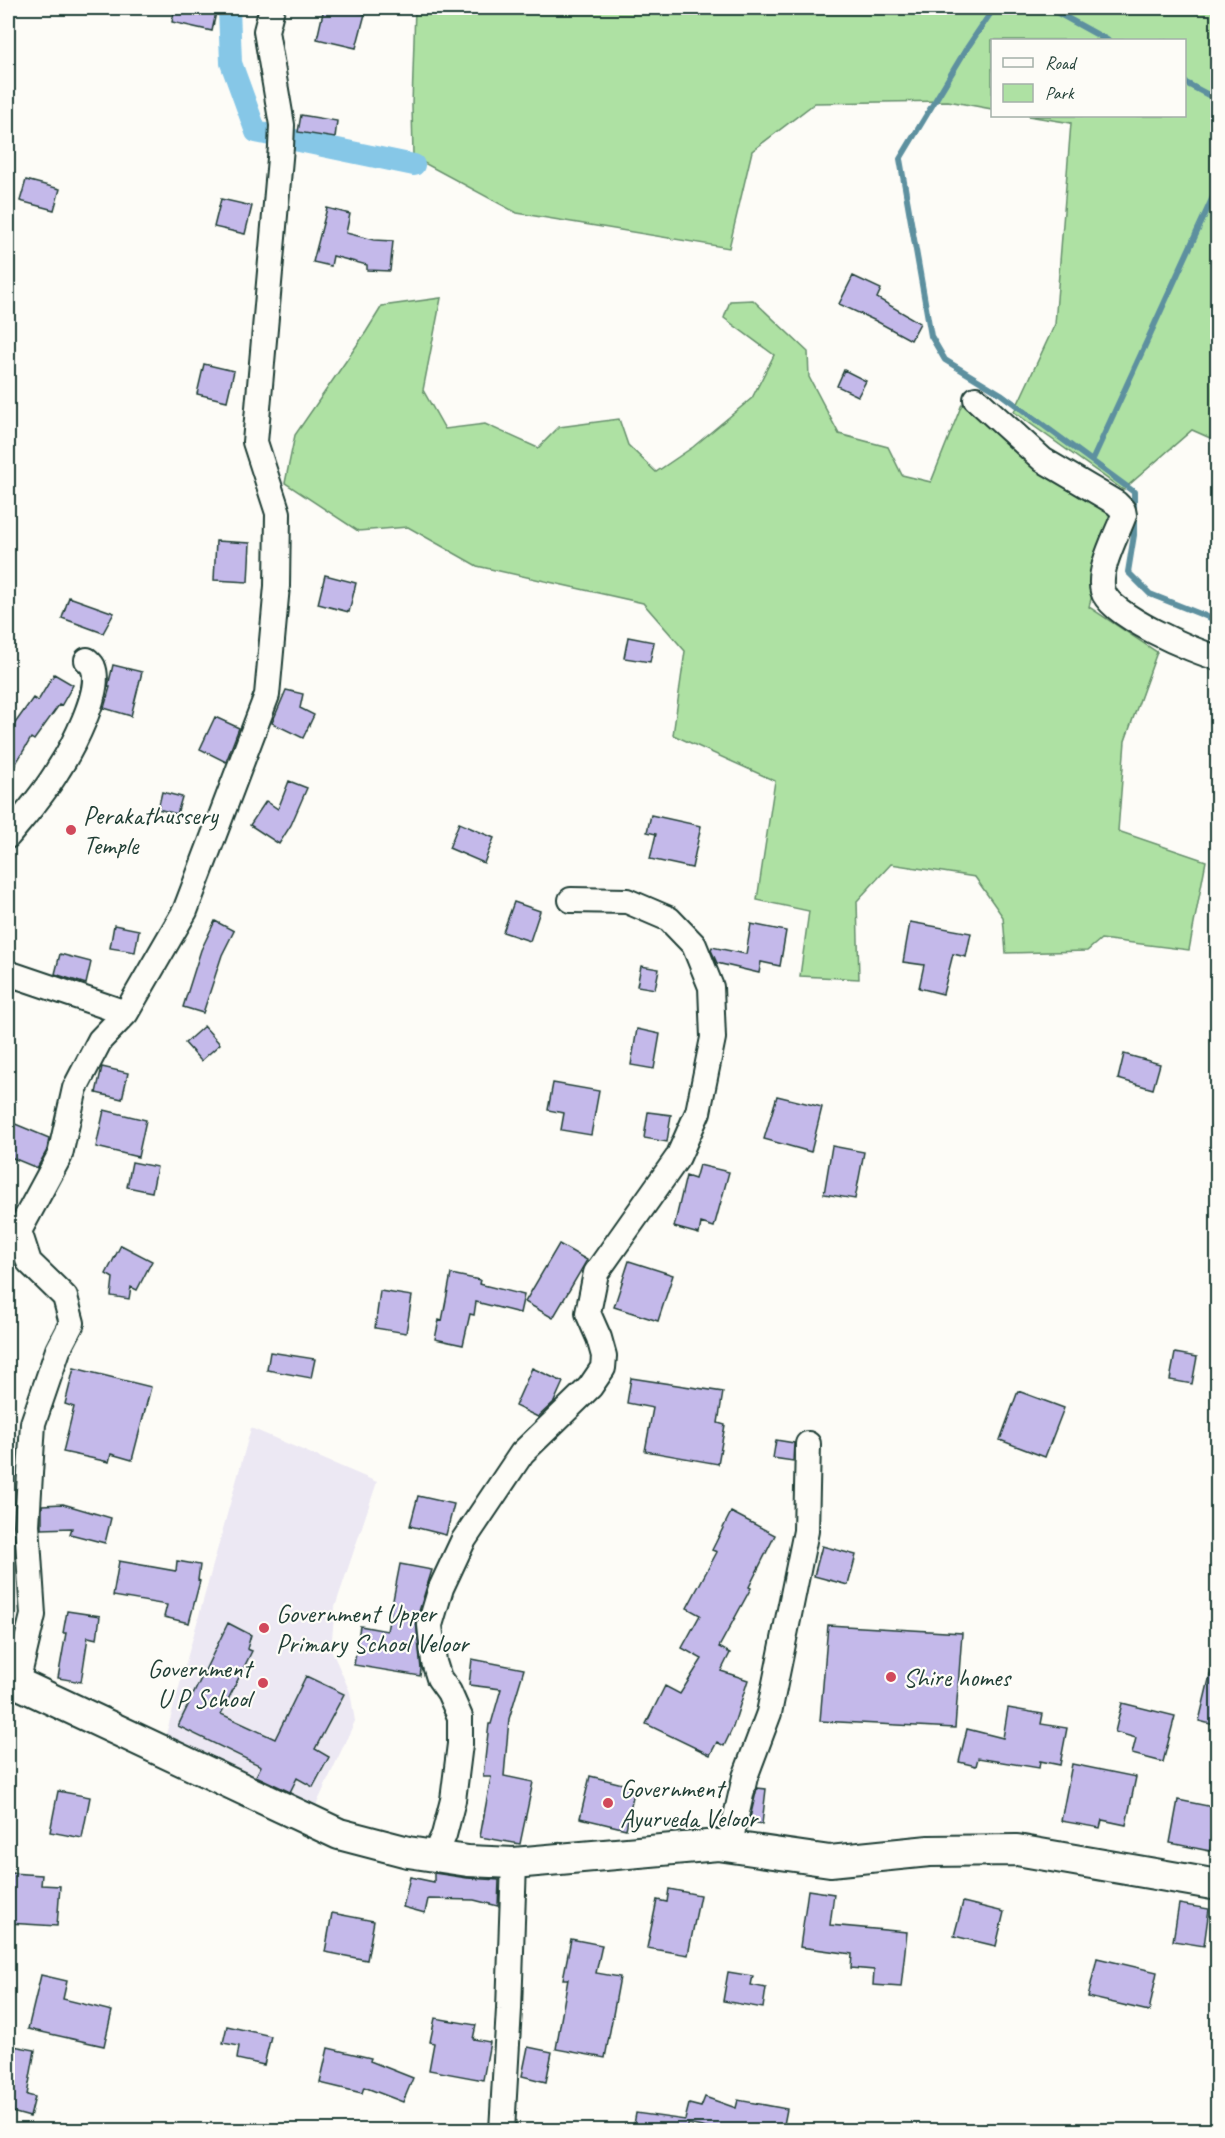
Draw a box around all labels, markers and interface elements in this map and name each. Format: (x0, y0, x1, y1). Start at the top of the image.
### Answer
legend (991, 39, 1186, 117)
text: Road (1045, 52, 1078, 74)
text: Park (1045, 82, 1075, 104)
place label: Perakathussery Temple (83, 799, 220, 862)
marker: Perakathussery Temple (64, 823, 78, 837)
place label: Government Upper Primary School Veloor (276, 1597, 471, 1660)
marker: Government Upper Primary School Veloor (257, 1621, 271, 1635)
place label: Government U P School (148, 1652, 256, 1715)
place label: Shire homes (903, 1661, 1012, 1694)
marker: Shire homes (884, 1670, 898, 1684)
marker: Government U P School (256, 1676, 270, 1690)
place label: Government Ayurveda Veloor (620, 1772, 760, 1835)
marker: Government Ayurveda Veloor (601, 1796, 615, 1810)

